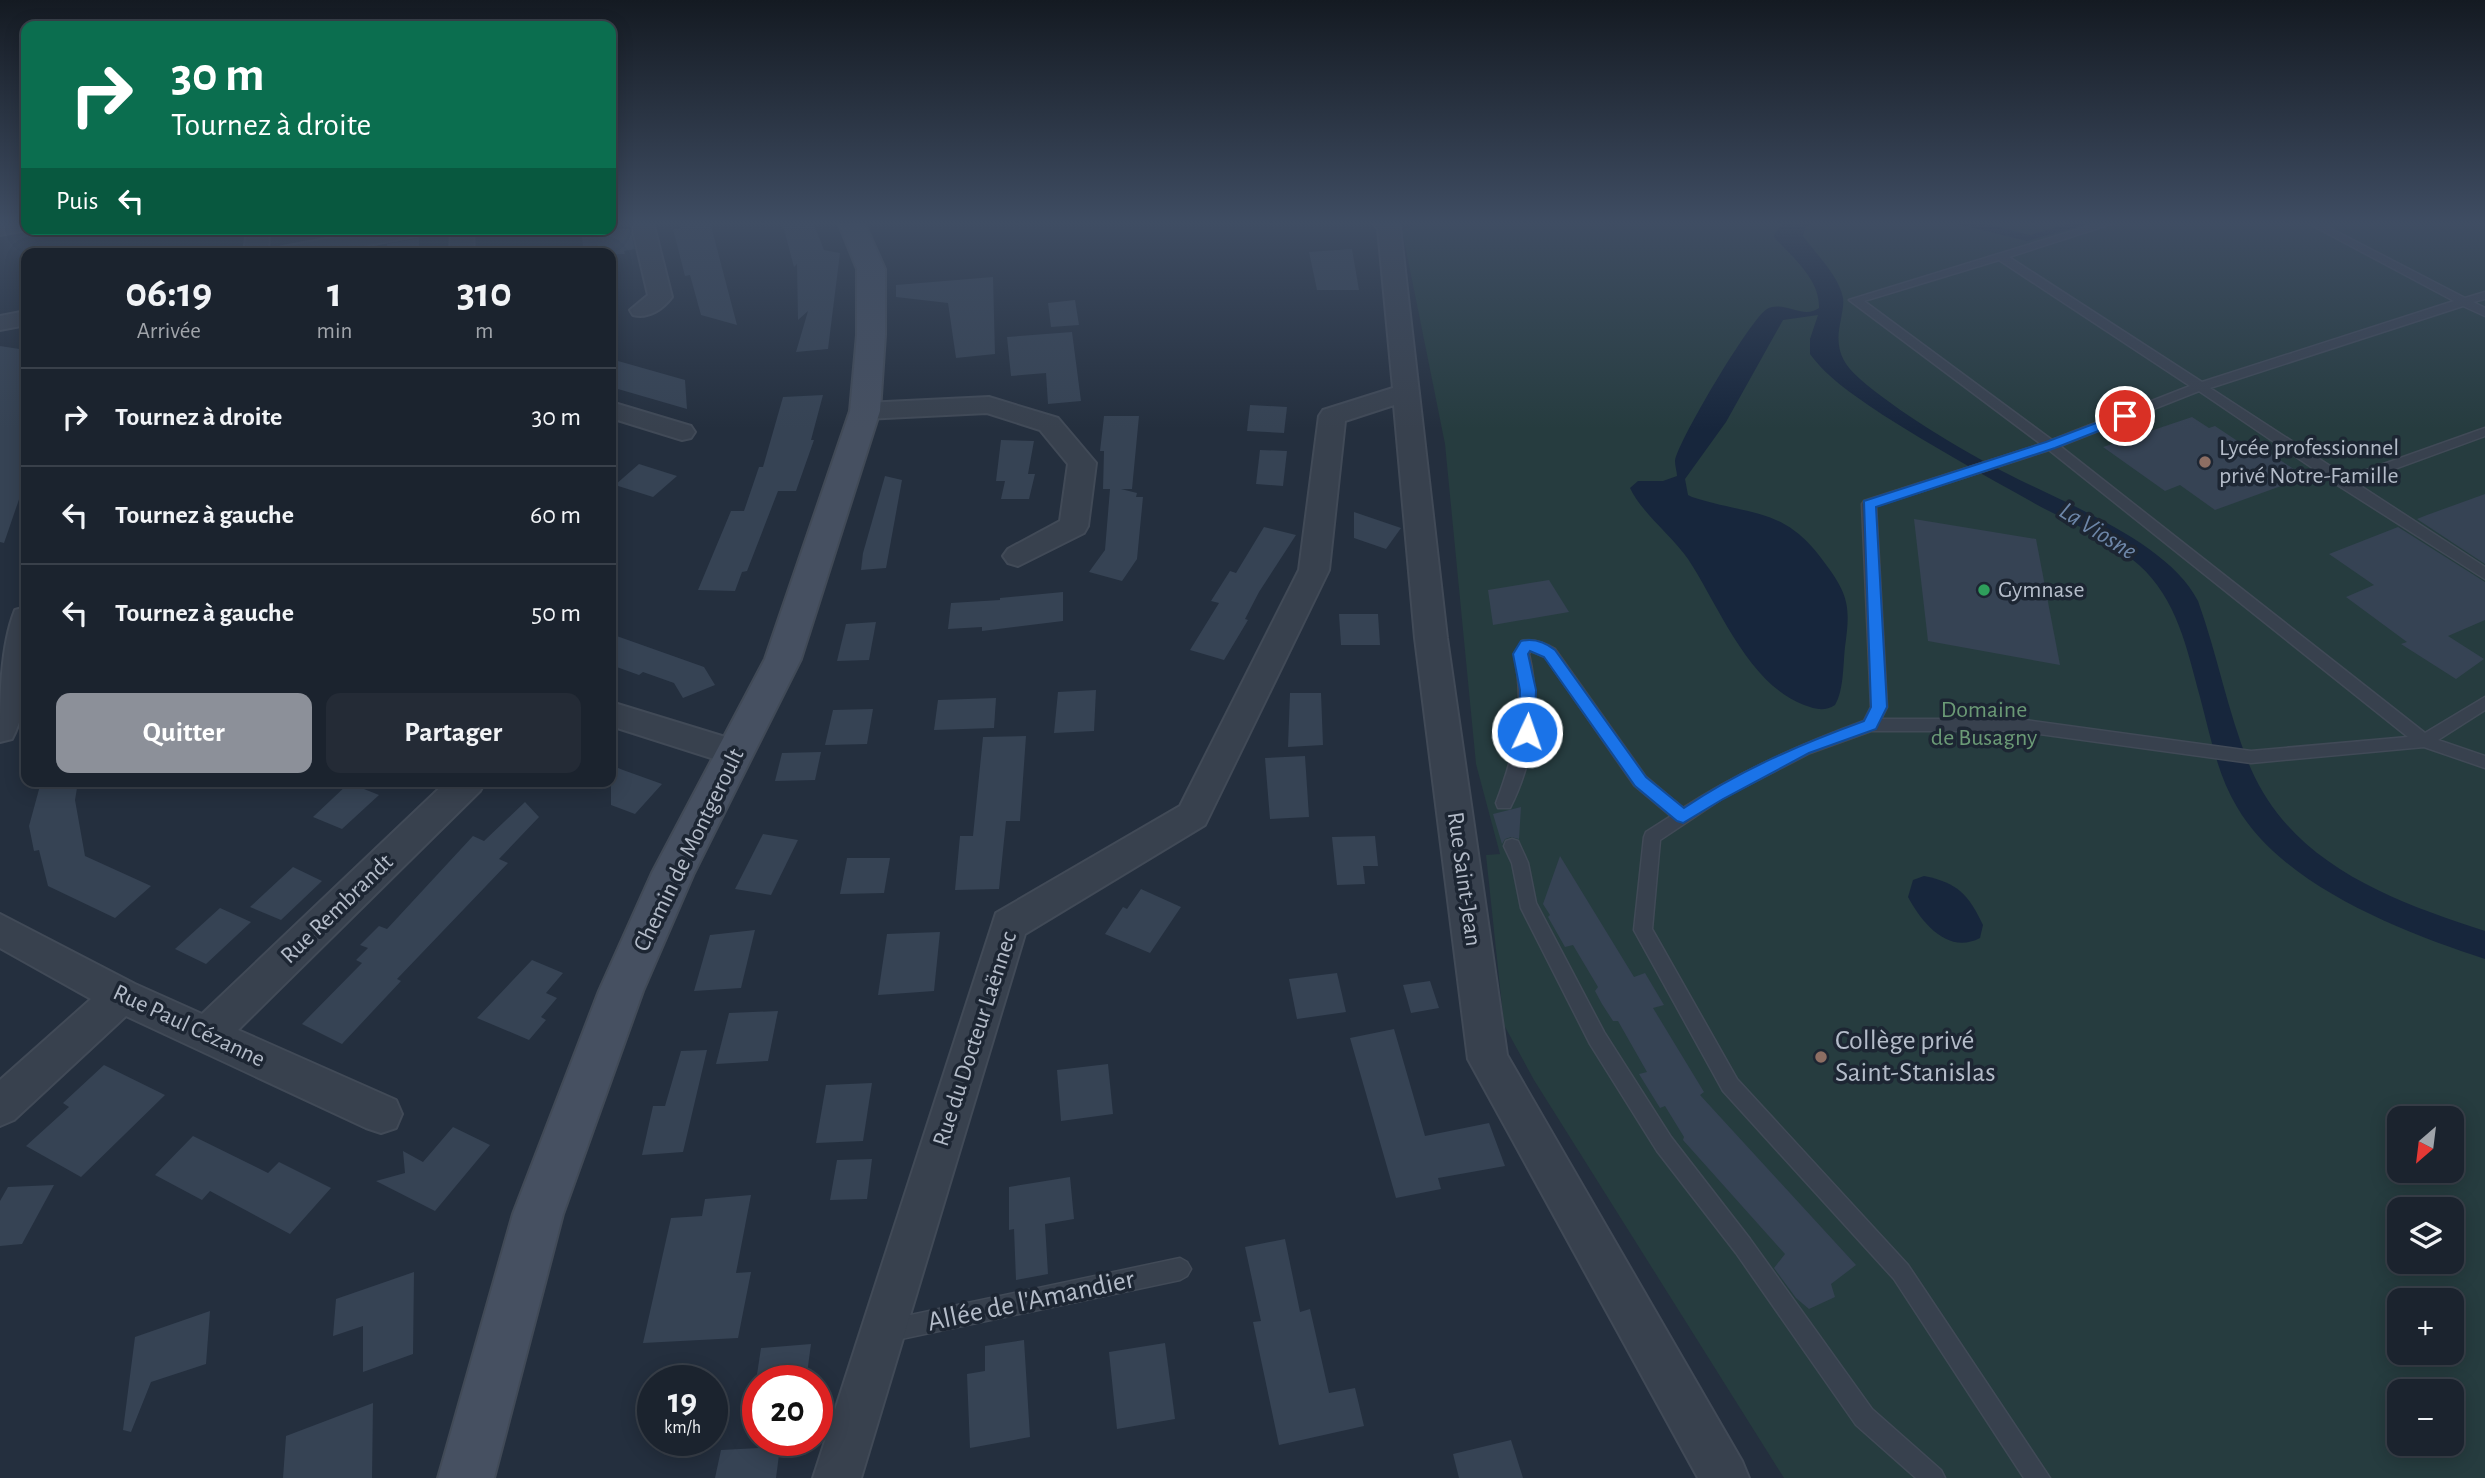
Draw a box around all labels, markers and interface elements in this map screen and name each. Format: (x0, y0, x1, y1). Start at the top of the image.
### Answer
icon: right (56, 49, 147, 140)
text: 30 m (171, 51, 265, 100)
text: Tournez à droite (171, 109, 371, 141)
icon: left (112, 182, 150, 220)
text: Puis (56, 188, 98, 214)
text: 06:19 (125, 272, 212, 314)
text: 1 (327, 272, 342, 314)
text: 310 (457, 272, 512, 314)
text: Arrivée (137, 320, 201, 343)
text: min (317, 320, 352, 343)
text: m (475, 320, 493, 343)
pin (2095, 386, 2155, 446)
icon: arrive (2106, 397, 2144, 435)
icon: right (56, 398, 94, 436)
text: Tournez à droite (115, 404, 282, 430)
text: 30 m (531, 404, 581, 430)
place label: Lycée professionnel privé Notre-Famille (2219, 436, 2399, 488)
marker: Lycée professionnel privé Notre-Famille (2197, 454, 2213, 470)
icon: left (56, 496, 94, 534)
water label: La Viosne (2055, 497, 2141, 565)
text: Tournez à gauche (115, 502, 294, 528)
text: 60 m (530, 502, 581, 528)
place label: Gymnase (1998, 578, 2085, 602)
marker: Gymnase (1976, 582, 1992, 598)
icon: left (56, 594, 94, 632)
text: Tournez à gauche (115, 600, 294, 626)
text: 50 m (531, 600, 581, 626)
button: Quitter (56, 693, 312, 773)
button: Partager (326, 693, 581, 773)
position arrow (1490, 695, 1564, 769)
park label: Domaine de Busagny (1931, 698, 2037, 750)
street label: Chemin de Montgeroult (629, 744, 749, 955)
street label: Rue Saint-Jean (1443, 810, 1485, 948)
street label: Rue Rembrandt (276, 850, 398, 968)
street label: Rue du Docteur Laënnec (929, 929, 1021, 1149)
street label: Rue Paul Cézanne (109, 980, 269, 1072)
place label: Collège privé Saint-Stanislas (1835, 1027, 1996, 1087)
marker: Collège privé Saint-Stanislas (1813, 1049, 1829, 1065)
north arrow (2387, 1106, 2464, 1183)
map controls (2387, 1106, 2464, 1456)
button: layers (2387, 1197, 2464, 1274)
street label: Allée de l'Amandier (925, 1265, 1137, 1337)
button: + (2387, 1288, 2464, 1365)
speed limit sign: 20 (742, 1365, 833, 1456)
button: − (2387, 1379, 2464, 1456)
text: 19 (668, 1384, 697, 1419)
text: km/h (664, 1419, 701, 1437)

